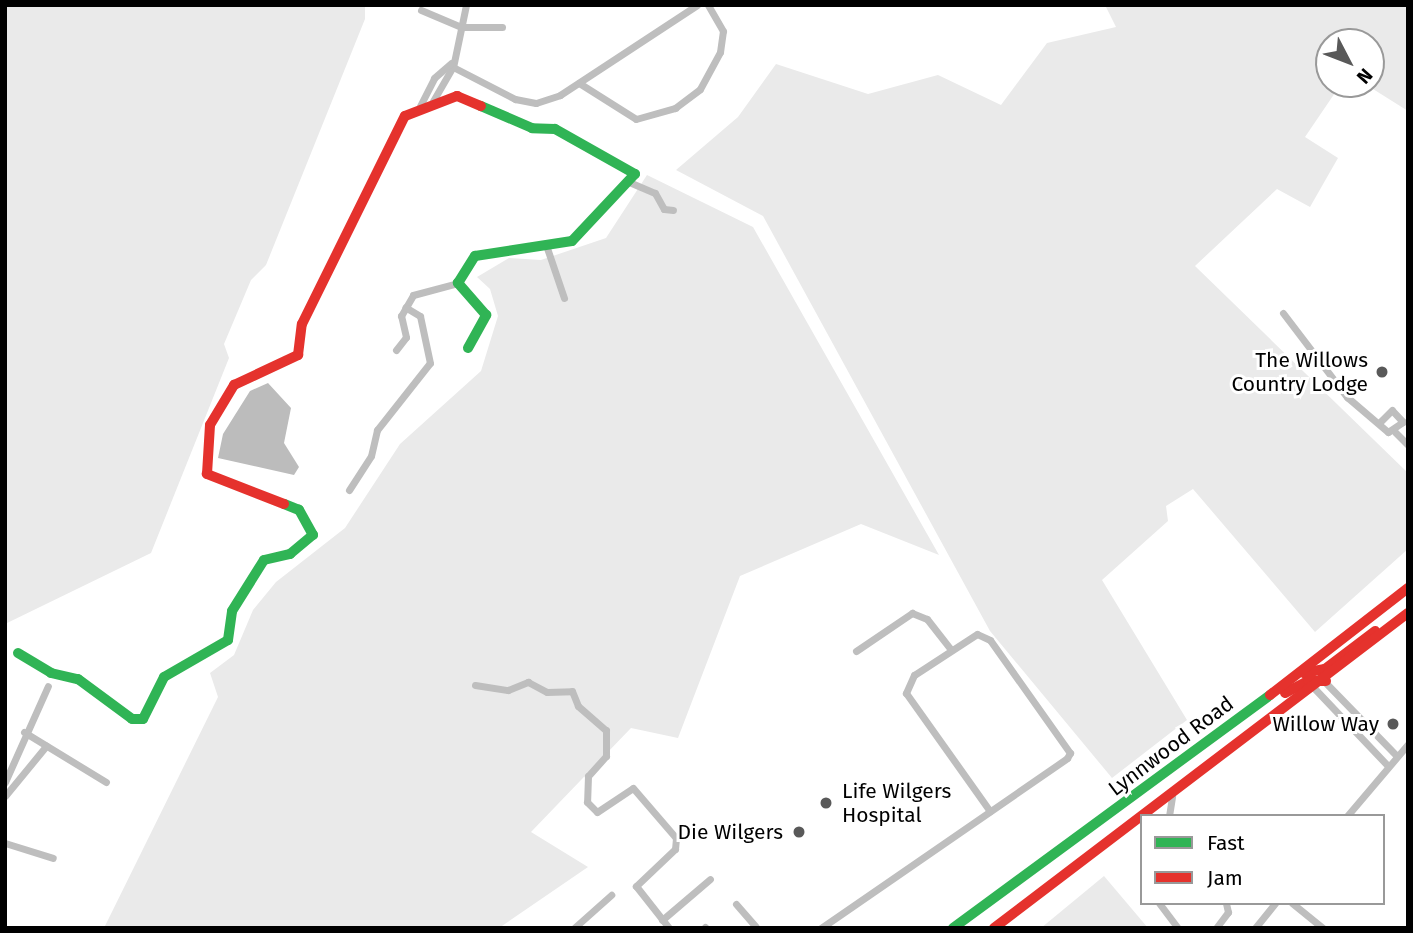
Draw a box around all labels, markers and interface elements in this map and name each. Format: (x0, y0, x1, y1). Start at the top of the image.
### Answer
north arrow (1315, 28, 1385, 98)
text: N (1352, 64, 1377, 88)
place label: The Willows Country Lodge (1232, 347, 1368, 397)
marker: The Willows Country Lodge (1374, 364, 1390, 380)
street label: Lynnwood Road (1103, 691, 1239, 801)
place label: Willow Way (1272, 711, 1379, 737)
marker: Willow Way (1385, 716, 1401, 732)
place label: Life Wilgers Hospital (842, 778, 951, 828)
marker: Life Wilgers Hospital (816, 793, 836, 813)
legend (1140, 814, 1385, 905)
place label: Die Wilgers (677, 819, 783, 845)
marker: Die Wilgers (789, 822, 809, 842)
text: Fast (1207, 830, 1245, 856)
text: Jam (1207, 865, 1243, 891)

